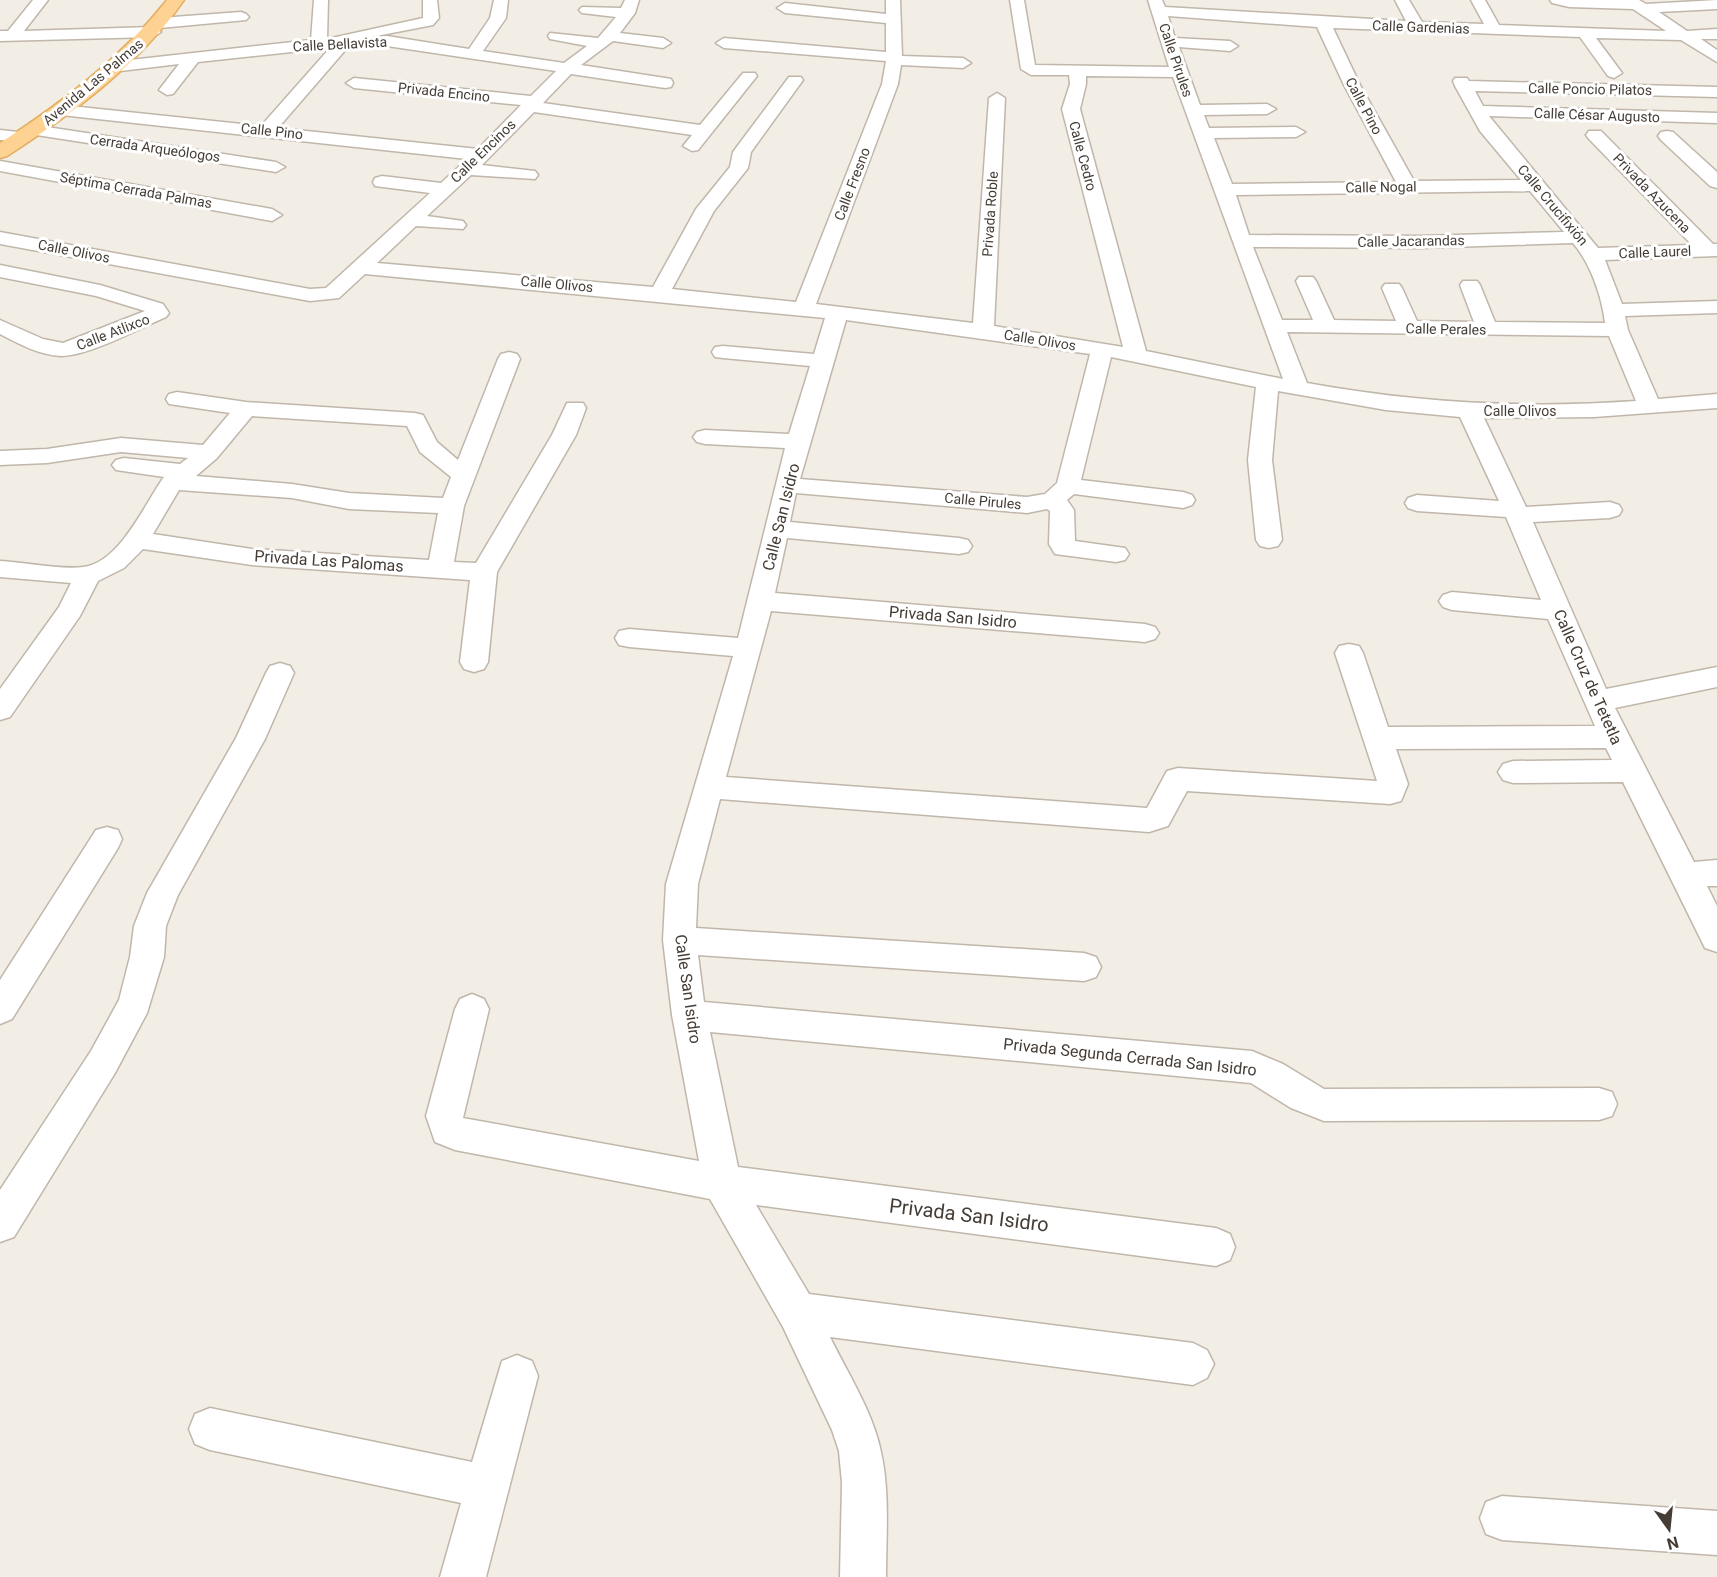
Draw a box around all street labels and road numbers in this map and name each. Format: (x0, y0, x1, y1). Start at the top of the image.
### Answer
street label: Calle Gardenias (1372, 17, 1470, 37)
street label: Calle Pirules (1156, 21, 1196, 99)
street label: Calle Bellavista (292, 34, 388, 54)
street label: Avenida Las Palmas (40, 35, 146, 129)
street label: Calle Pino (1342, 75, 1386, 137)
street label: Privada Encino (397, 79, 491, 105)
street label: Calle Poncio Pilatos (1528, 80, 1652, 98)
street label: Calle César Augusto (1534, 105, 1660, 125)
street label: Calle Encinos (447, 116, 519, 186)
street label: Calle Cedro (1066, 119, 1100, 193)
street label: Calle Pino (240, 120, 304, 142)
street label: Cerrada Arqueólogos (89, 131, 221, 165)
street label: Calle Fresno (831, 145, 873, 223)
street label: Privada Azucena (1610, 150, 1694, 236)
street label: Calle Crucifixión (1515, 161, 1591, 249)
street label: Séptima Cerrada Palmas (59, 169, 213, 211)
street label: Privada Roble (979, 171, 1001, 257)
street label: Calle Nogal (1345, 178, 1417, 196)
street label: Calle Jacarandas (1357, 232, 1465, 250)
street label: Calle Olivos (37, 236, 111, 266)
street label: Calle Laurel (1618, 243, 1692, 261)
street label: Calle Olivos (520, 273, 594, 295)
street label: Calle Atlixco (74, 311, 152, 353)
street label: Calle Perales (1405, 320, 1487, 338)
street label: Calle Olivos (1003, 326, 1077, 354)
street label: Calle Olivos (1484, 403, 1556, 419)
street label: Calle San Isidro (758, 461, 804, 573)
street label: Calle Pirules (944, 490, 1022, 512)
street label: Privada Las Palomas (254, 546, 404, 576)
street label: Privada San Isidro (888, 602, 1018, 632)
street label: Calle Cruz de Tetetla (1550, 606, 1626, 748)
street label: Calle San Isidro (671, 933, 705, 1045)
street label: Privada Segunda Cerrada San Isidro (1002, 1034, 1258, 1080)
street label: Privada San Isidro (888, 1193, 1050, 1237)

